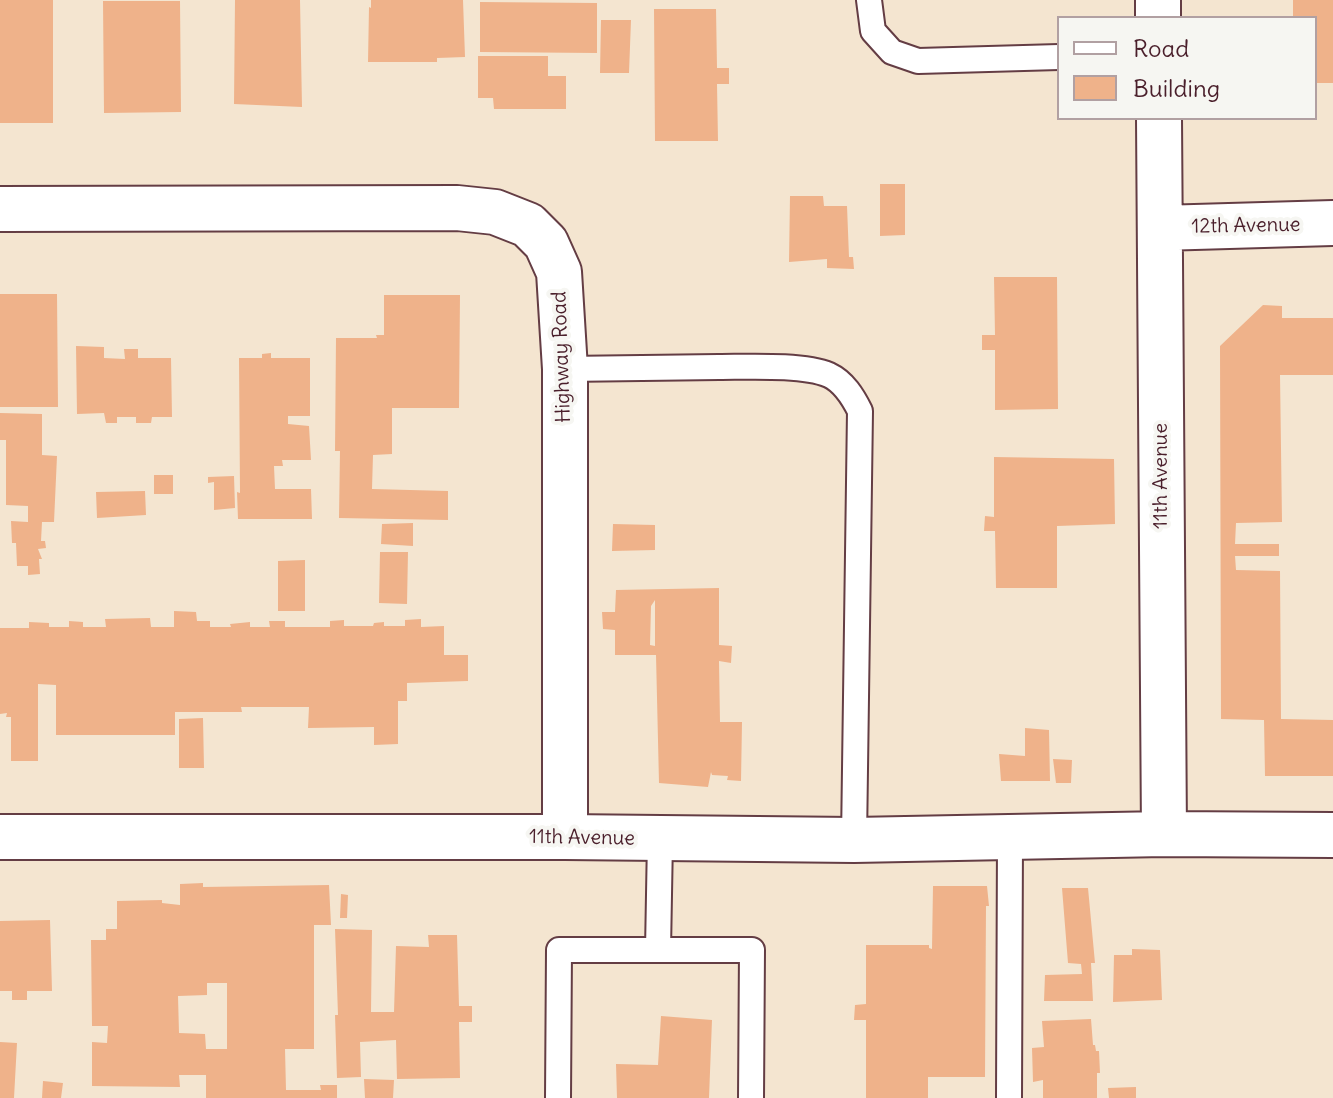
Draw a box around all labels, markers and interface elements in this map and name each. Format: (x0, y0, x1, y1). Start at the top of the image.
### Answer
legend (1057, 16, 1317, 120)
text: Road (1133, 33, 1189, 63)
text: Building (1133, 73, 1220, 103)
street label: 12th Avenue (1191, 213, 1301, 239)
street label: Highway Road (548, 291, 576, 423)
street label: 11th Avenue (1149, 423, 1173, 529)
street label: 11th Avenue (529, 825, 635, 851)

